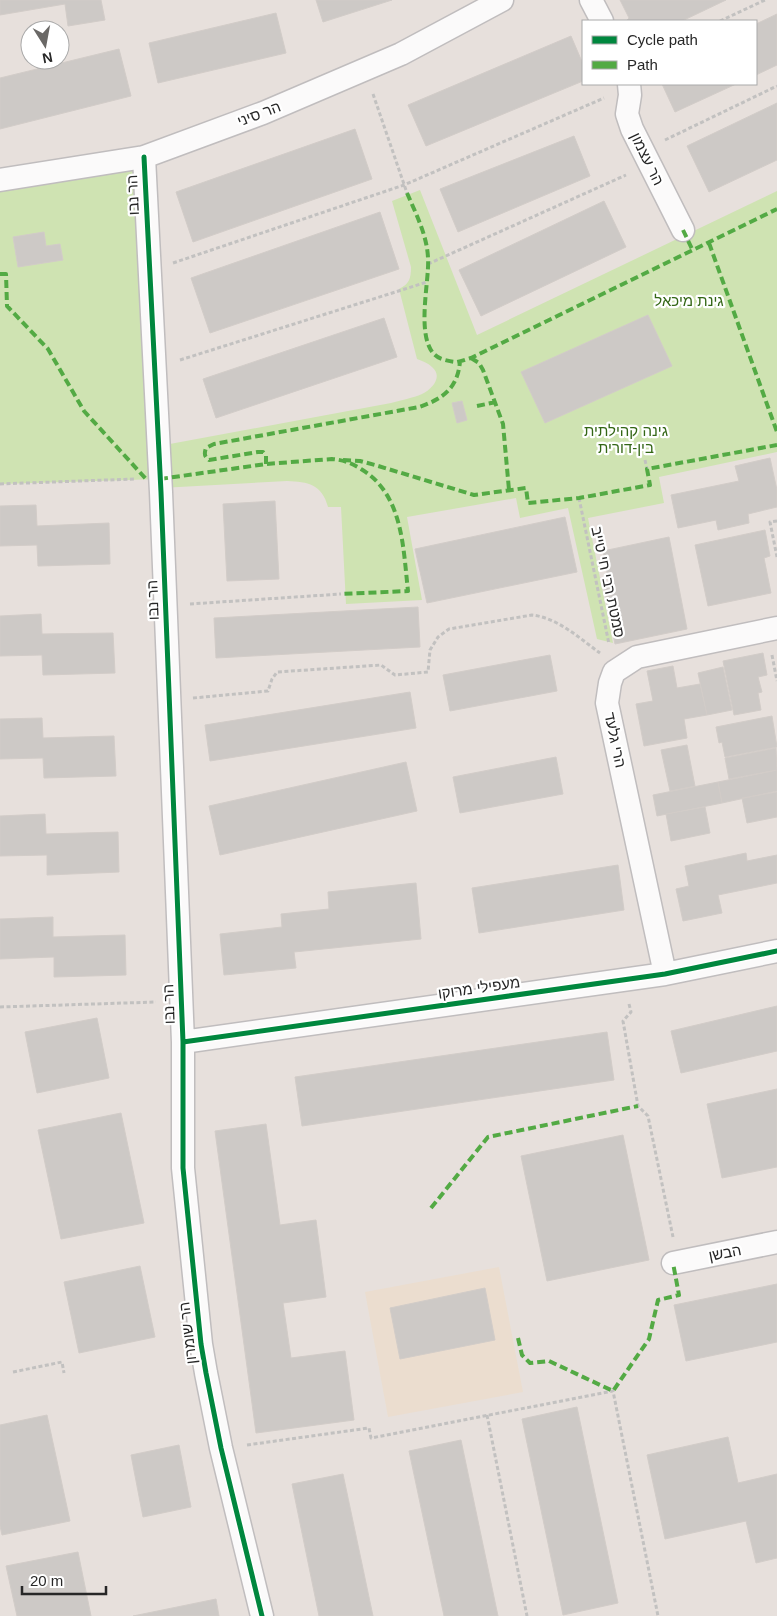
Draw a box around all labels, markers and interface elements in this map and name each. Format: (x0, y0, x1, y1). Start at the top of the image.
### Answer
north arrow (20, 20, 70, 70)
legend (582, 20, 757, 85)
text: Cycle path (627, 31, 698, 48)
text: N (41, 49, 54, 67)
text: Path (627, 56, 658, 73)
street label: הר סיני (235, 98, 283, 130)
street label: הר עצמון (627, 130, 668, 188)
street label: הר נבו (123, 174, 142, 216)
park label: גינת מיכאל (654, 292, 724, 309)
park label: גינה קהילתית בין-דורית (584, 422, 668, 456)
street label: סמטת רבי חי טייב (588, 525, 629, 639)
street label: הר נבו (143, 580, 162, 621)
street label: הרי גלעד (601, 711, 630, 769)
street label: מעפילי מרוקו (437, 973, 521, 1002)
street label: הר נבו (159, 984, 178, 1025)
street label: הבשן (707, 1241, 743, 1264)
street label: הר שומרון (175, 1301, 200, 1365)
scale bar (22, 1564, 106, 1596)
text: 20 m (30, 1572, 63, 1589)

